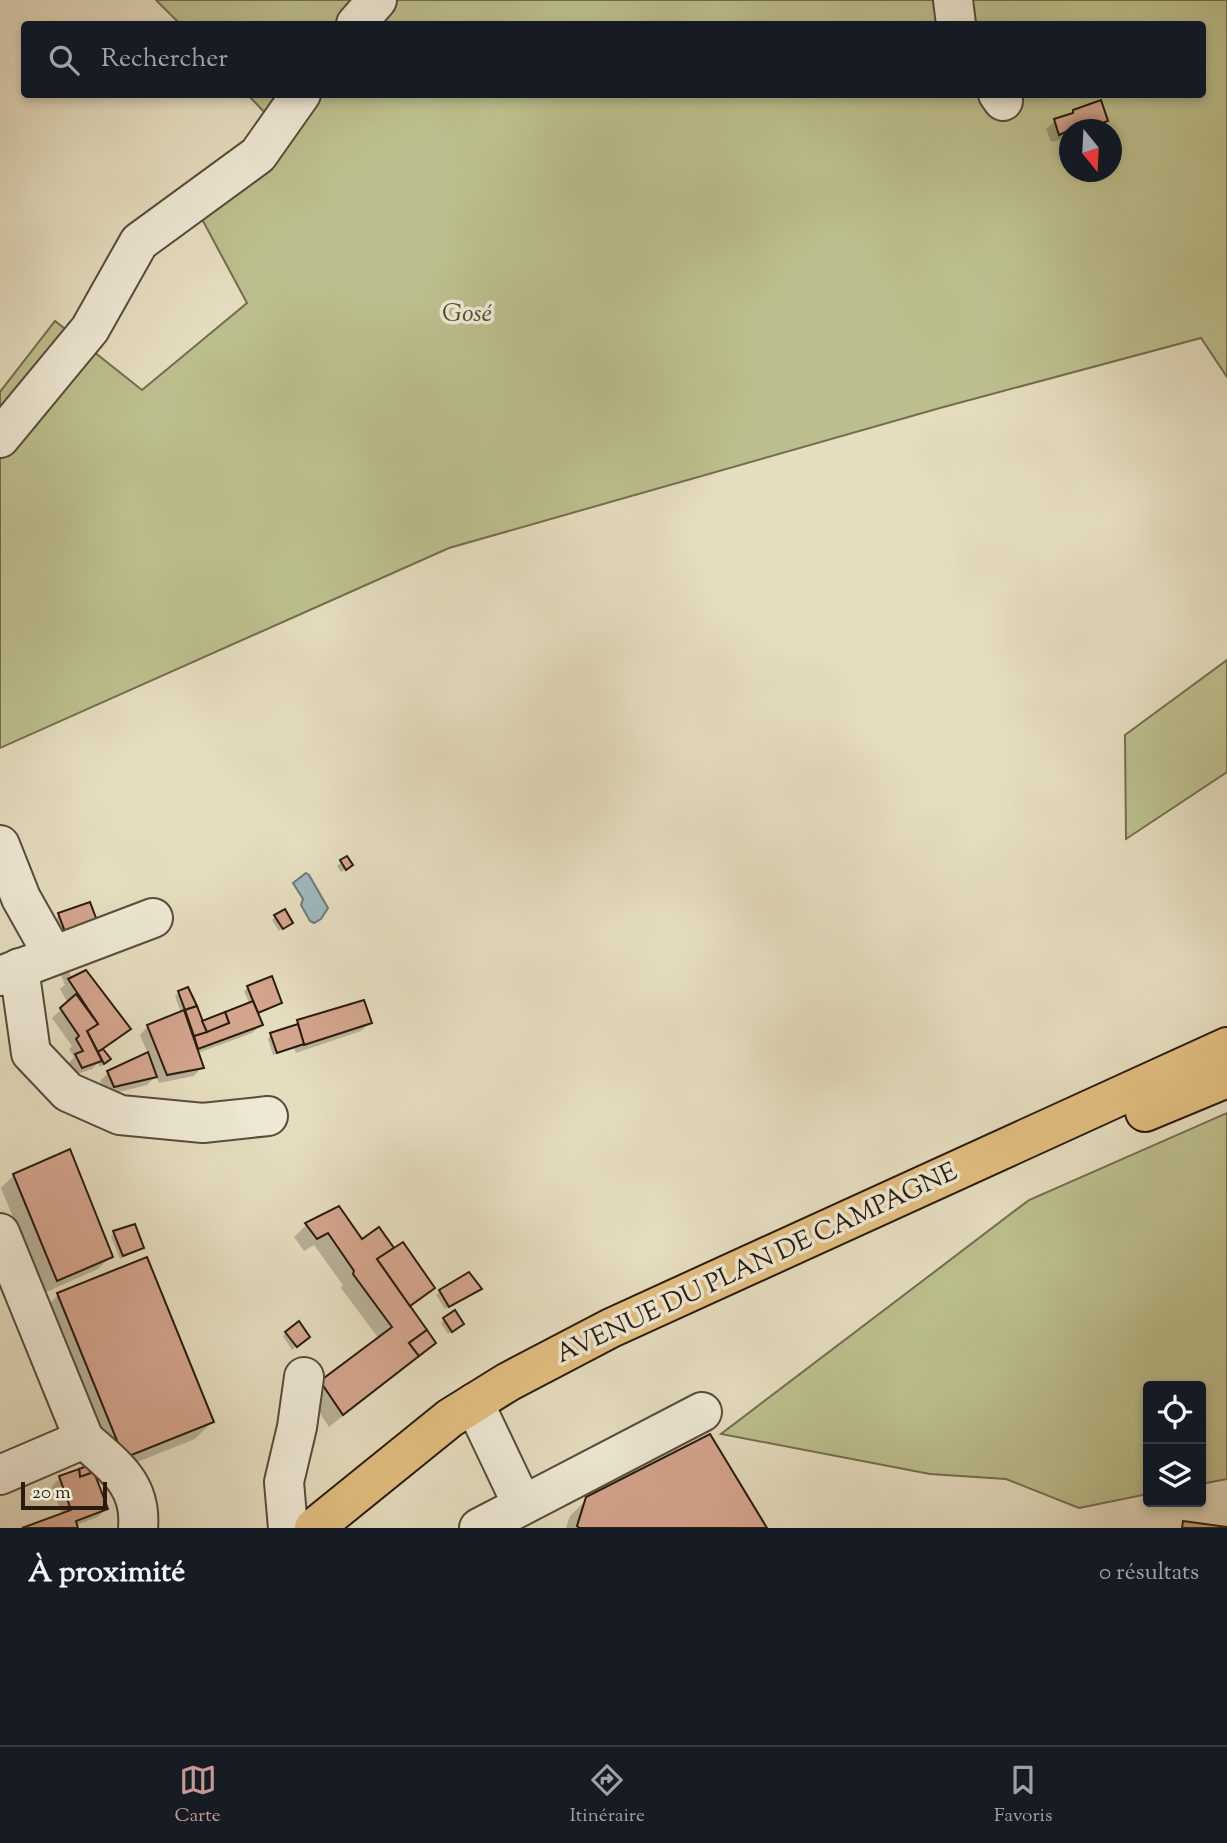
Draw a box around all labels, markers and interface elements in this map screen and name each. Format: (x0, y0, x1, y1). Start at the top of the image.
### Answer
search box (21, 21, 1206, 98)
icon: search (45, 41, 83, 79)
text: Rechercher (101, 41, 228, 78)
north arrow (1059, 119, 1122, 182)
park label: Gosé (442, 296, 493, 333)
street label: AVENUE DU PLAN DE CAMPAGNE (550, 1154, 964, 1374)
map controls (1143, 1381, 1206, 1507)
button: locate (1143, 1381, 1206, 1444)
button: layers (1143, 1444, 1206, 1507)
scale bar (21, 1479, 107, 1511)
text: 20 m (32, 1480, 71, 1507)
text: À proximité (28, 1552, 185, 1595)
text: 0 résultats (1099, 1557, 1199, 1590)
tab: Carte (175, 1761, 221, 1830)
tab: Itinéraire (570, 1761, 645, 1830)
tab: Favoris (994, 1761, 1052, 1830)

